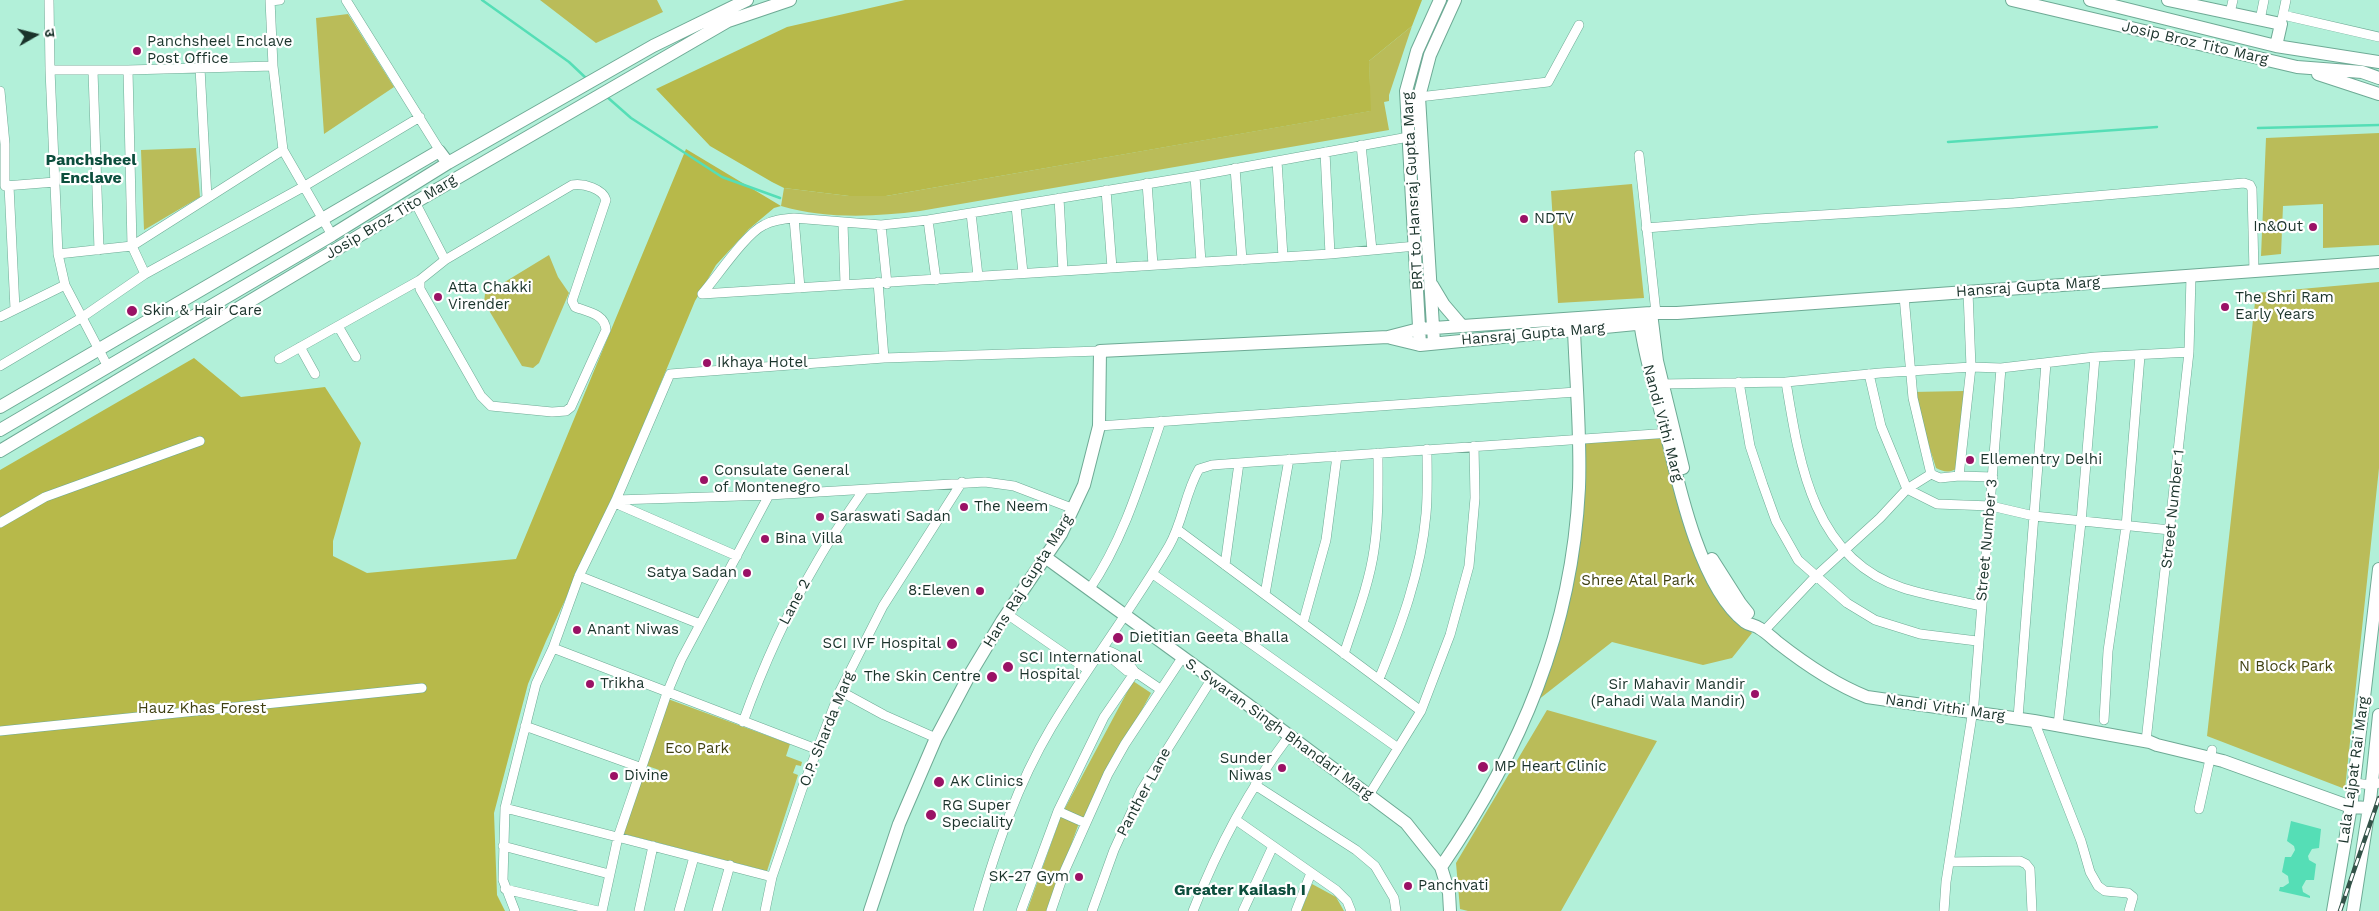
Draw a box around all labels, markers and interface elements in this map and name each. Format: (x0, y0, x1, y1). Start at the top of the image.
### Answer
north arrow (10, 10, 60, 60)
street label: Josip Broz Tito Marg (2120, 17, 2270, 69)
text: उ (41, 28, 58, 38)
place label: Panchsheel Enclave Post Office (147, 33, 292, 68)
marker: Panchsheel Enclave Post Office (131, 45, 143, 57)
street label: BRT to Hansraj Gupta Marg (1399, 91, 1427, 291)
district label: Panchsheel Enclave (45, 150, 137, 188)
street label: Josip Broz Tito Marg (322, 171, 460, 263)
place label: NDTV (1534, 210, 1574, 228)
marker: NDTV (1518, 213, 1530, 225)
place label: In&Out (2253, 218, 2303, 236)
marker: In&Out (2307, 221, 2319, 233)
street label: Hansraj Gupta Marg (1955, 273, 2101, 301)
place label: Atta Chakki Virender (448, 279, 532, 314)
place label: The Shri Ram Early Years (2235, 289, 2334, 324)
marker: Atta Chakki Virender (432, 291, 444, 303)
marker: The Shri Ram Early Years (2219, 301, 2231, 313)
place label: Skin & Hair Care (143, 302, 262, 320)
marker: Skin & Hair Care (125, 304, 139, 318)
street label: Hansraj Gupta Marg (1460, 319, 1606, 349)
place label: Ikhaya Hotel (717, 354, 808, 372)
marker: Ikhaya Hotel (701, 357, 713, 369)
street label: Nandi Vithi Marg (1639, 362, 1687, 484)
street label: Street Number 1 (2158, 448, 2188, 570)
place label: Ellementry Delhi (1980, 451, 2102, 469)
marker: Ellementry Delhi (1964, 454, 1976, 466)
place label: Consulate General of Montenegro (714, 462, 849, 497)
marker: Consulate General of Montenegro (698, 474, 710, 486)
street label: Street Number 3 (1973, 478, 2001, 602)
place label: The Neem (974, 498, 1048, 516)
marker: The Neem (958, 501, 970, 513)
place label: Saraswati Sadan (830, 508, 951, 526)
marker: Saraswati Sadan (814, 511, 826, 523)
street label: Hans Raj Gupta Marg (980, 511, 1076, 651)
place label: Bina Villa (775, 530, 843, 548)
marker: Bina Villa (759, 533, 771, 545)
place label: Satya Sadan (647, 564, 737, 582)
marker: Satya Sadan (741, 567, 753, 579)
park label: Shree Atal Park (1581, 572, 1695, 590)
street label: Lane 2 (775, 576, 815, 628)
place label: 8:Eleven (908, 582, 970, 600)
marker: 8:Eleven (974, 585, 986, 597)
place label: Anant Niwas (587, 621, 679, 639)
marker: Anant Niwas (571, 624, 583, 636)
place label: Dietitian Geeta Bhalla (1129, 629, 1289, 647)
marker: Dietitian Geeta Bhalla (1111, 631, 1125, 645)
place label: SCI IVF Hospital (823, 635, 941, 653)
marker: SCI IVF Hospital (945, 637, 959, 651)
place label: SCI International Hospital (1019, 649, 1142, 684)
street label: S. Swaran Singh Bhandari Marg (1181, 655, 1377, 803)
park label: N Block Park (2239, 658, 2333, 676)
marker: SCI International Hospital (1001, 660, 1015, 674)
place label: The Skin Centre (864, 668, 981, 686)
street label: O.P. Sharda Marg (796, 669, 858, 789)
marker: The Skin Centre (985, 670, 999, 684)
place label: Trikha (600, 675, 644, 693)
place label: Sir Mahavir Mandir (Pahadi Wala Mandir) (1591, 676, 1745, 711)
marker: Trikha (584, 678, 596, 690)
marker: Sir Mahavir Mandir (Pahadi Wala Mandir) (1749, 688, 1761, 700)
street label: Nandi Vithi Marg (1884, 691, 2006, 725)
street label: Lala Lajpat Rai Marg (2335, 695, 2373, 845)
park label: Hauz Khas Forest (138, 700, 266, 718)
park label: Eco Park (665, 740, 729, 758)
street label: Panther Lane (1113, 745, 1175, 839)
place label: Sunder Niwas (1220, 750, 1272, 785)
place label: MP Heart Clinic (1494, 758, 1607, 776)
marker: MP Heart Clinic (1476, 760, 1490, 774)
marker: Sunder Niwas (1276, 762, 1288, 774)
place label: Divine (624, 767, 668, 785)
marker: Divine (608, 770, 620, 782)
place label: AK Clinics (950, 773, 1023, 791)
marker: AK Clinics (932, 775, 946, 789)
place label: RG Super Speciality (942, 797, 1013, 832)
marker: RG Super Speciality (924, 808, 938, 822)
place label: SK-27 Gym (989, 868, 1069, 886)
marker: SK-27 Gym (1073, 871, 1085, 883)
place label: Panchvati (1418, 877, 1488, 895)
district label: Greater Kailash I (1174, 880, 1306, 900)
marker: Panchvati (1402, 880, 1414, 892)

